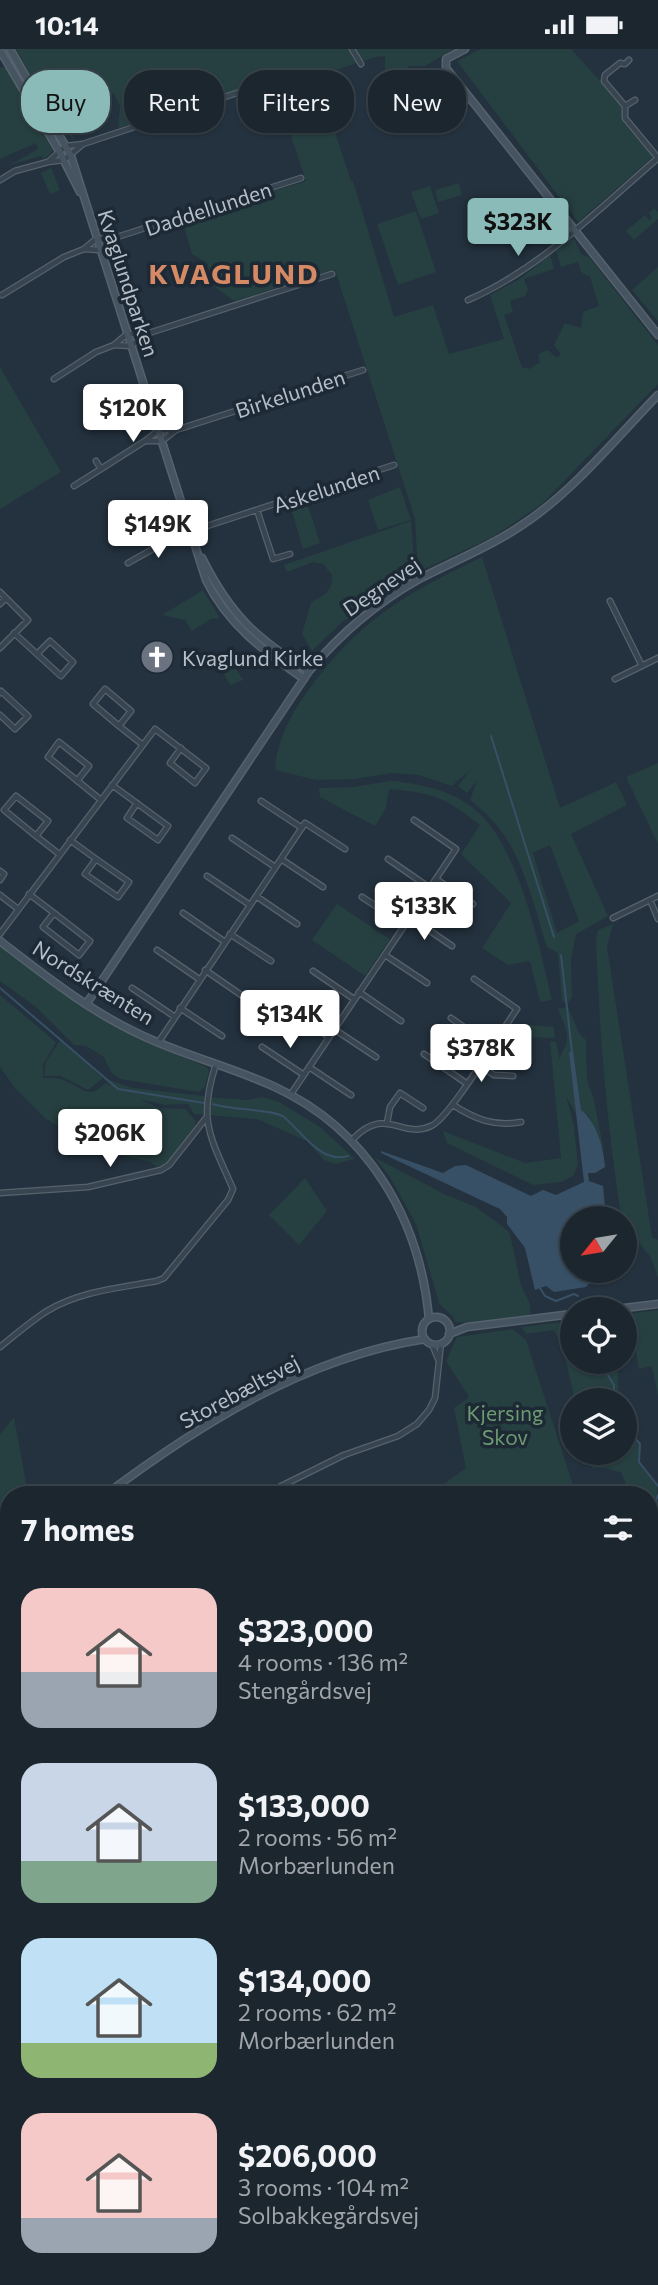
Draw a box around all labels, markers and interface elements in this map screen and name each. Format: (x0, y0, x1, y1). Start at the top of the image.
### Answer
text: 10:14 (35, 9, 99, 40)
chip: Buy (21, 70, 110, 133)
chip: Rent (124, 70, 224, 133)
chip: Filters (238, 70, 354, 133)
chip: New (368, 70, 466, 133)
street label: Daddellunden (142, 176, 274, 240)
pin: $323K (469, 199, 567, 258)
street label: Kvaglundparken (93, 206, 165, 360)
text: $323K (483, 207, 553, 235)
district label: KVAGLUND (149, 256, 319, 290)
street label: Birkelunden (232, 364, 348, 422)
pin: $120K (84, 385, 182, 444)
text: $120K (99, 393, 167, 421)
street label: Askelunden (270, 459, 382, 517)
pin: $149K (109, 501, 207, 560)
text: $149K (124, 509, 192, 537)
street label: Degnevej (338, 551, 424, 621)
church icon: Kvaglund Kirke (138, 638, 176, 676)
place label: Kvaglund Kirke (182, 645, 323, 670)
pin: $133K (375, 883, 473, 942)
text: $133K (391, 891, 457, 919)
street label: Nordskrænten (29, 935, 159, 1029)
pin: $134K (241, 991, 339, 1050)
text: $134K (256, 999, 324, 1027)
pin: $378K (432, 1025, 530, 1084)
text: $378K (446, 1033, 516, 1061)
pin: $206K (61, 1109, 159, 1169)
text: $206K (74, 1118, 146, 1146)
north arrow (560, 1206, 637, 1283)
map controls (560, 1206, 637, 1465)
button: locate (560, 1297, 637, 1374)
street label: Storebæltsvej (175, 1349, 303, 1433)
button: layers (560, 1388, 637, 1465)
park label: Kjersing Skov (467, 1400, 543, 1449)
icon: filters (599, 1509, 637, 1547)
text: 7 homes (21, 1510, 134, 1547)
text: $323,000 (238, 1611, 374, 1648)
icon: home (77, 1616, 161, 1700)
text: 4 rooms · 136 m² (238, 1648, 408, 1676)
text: Stengårdsvej (238, 1676, 372, 1704)
text: $133,000 (238, 1786, 370, 1823)
icon: home (77, 1791, 161, 1875)
text: 2 rooms · 56 m² (238, 1823, 397, 1851)
text: Morbærlunden (238, 1851, 395, 1879)
text: $134,000 (238, 1961, 371, 1998)
icon: home (77, 1966, 161, 2050)
text: 2 rooms · 62 m² (238, 1998, 397, 2026)
text: Morbærlunden (238, 2026, 395, 2054)
text: $206,000 (238, 2136, 377, 2173)
icon: home (77, 2141, 161, 2225)
text: 3 rooms · 104 m² (238, 2173, 409, 2201)
text: Solbakkegårdsvej (238, 2201, 419, 2229)

